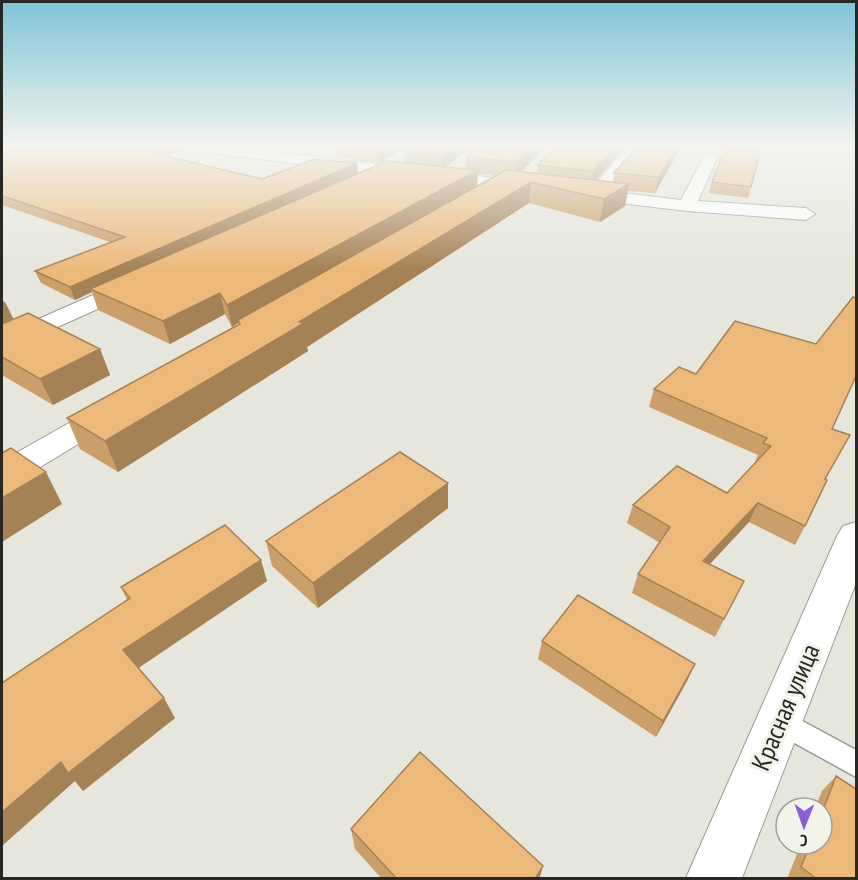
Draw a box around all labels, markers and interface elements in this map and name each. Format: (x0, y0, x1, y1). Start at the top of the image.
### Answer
street label: Красная улица (744, 639, 826, 775)
north arrow (774, 796, 834, 856)
text: С (799, 831, 808, 851)

